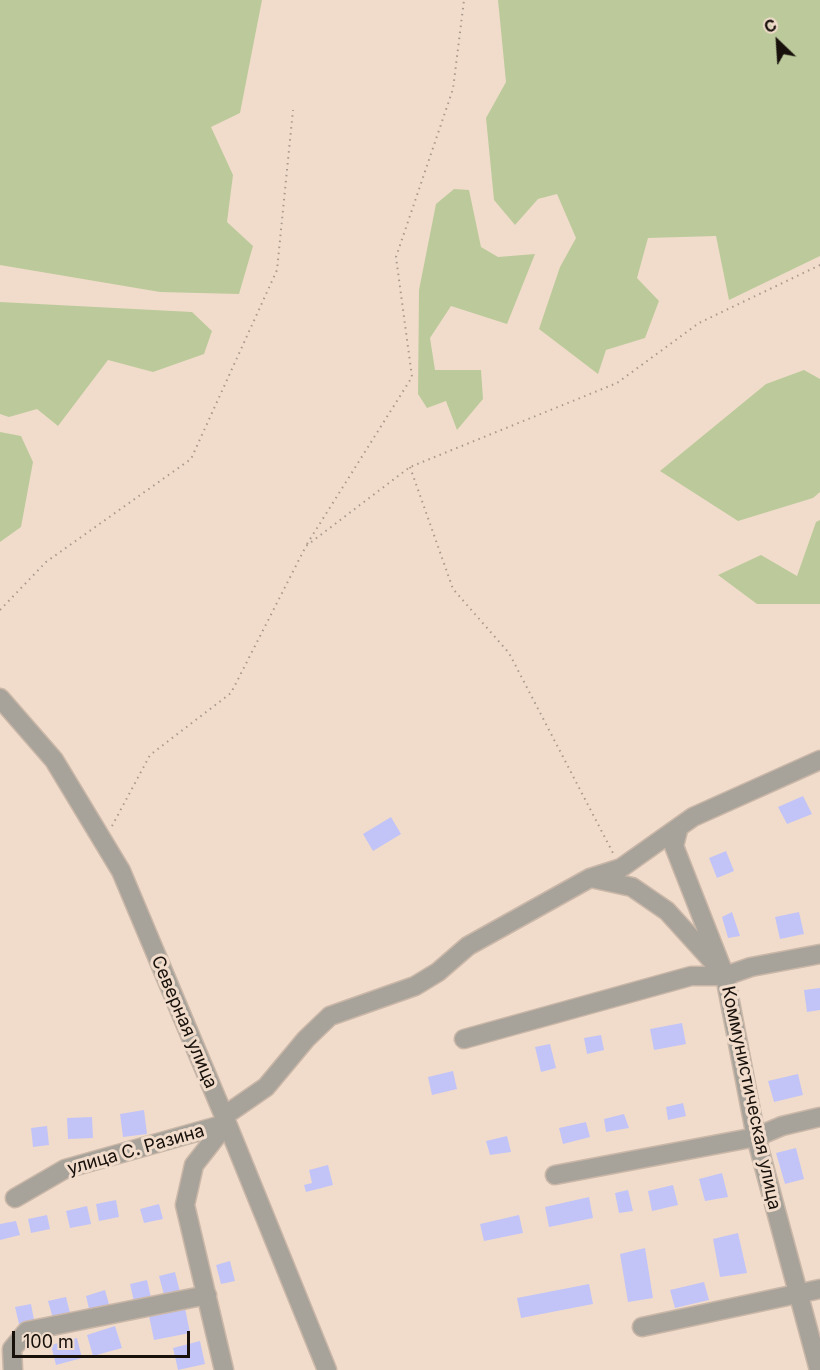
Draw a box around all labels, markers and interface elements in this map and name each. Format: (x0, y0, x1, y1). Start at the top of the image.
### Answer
north arrow (748, 12, 808, 72)
text: С (761, 14, 780, 37)
street label: Северная улица (146, 952, 222, 1092)
street label: Коммунистическая улица (717, 984, 785, 1212)
street label: улица С. Разина (65, 1120, 207, 1180)
scale bar (15, 1319, 194, 1357)
text: 100 m (23, 1331, 74, 1352)

